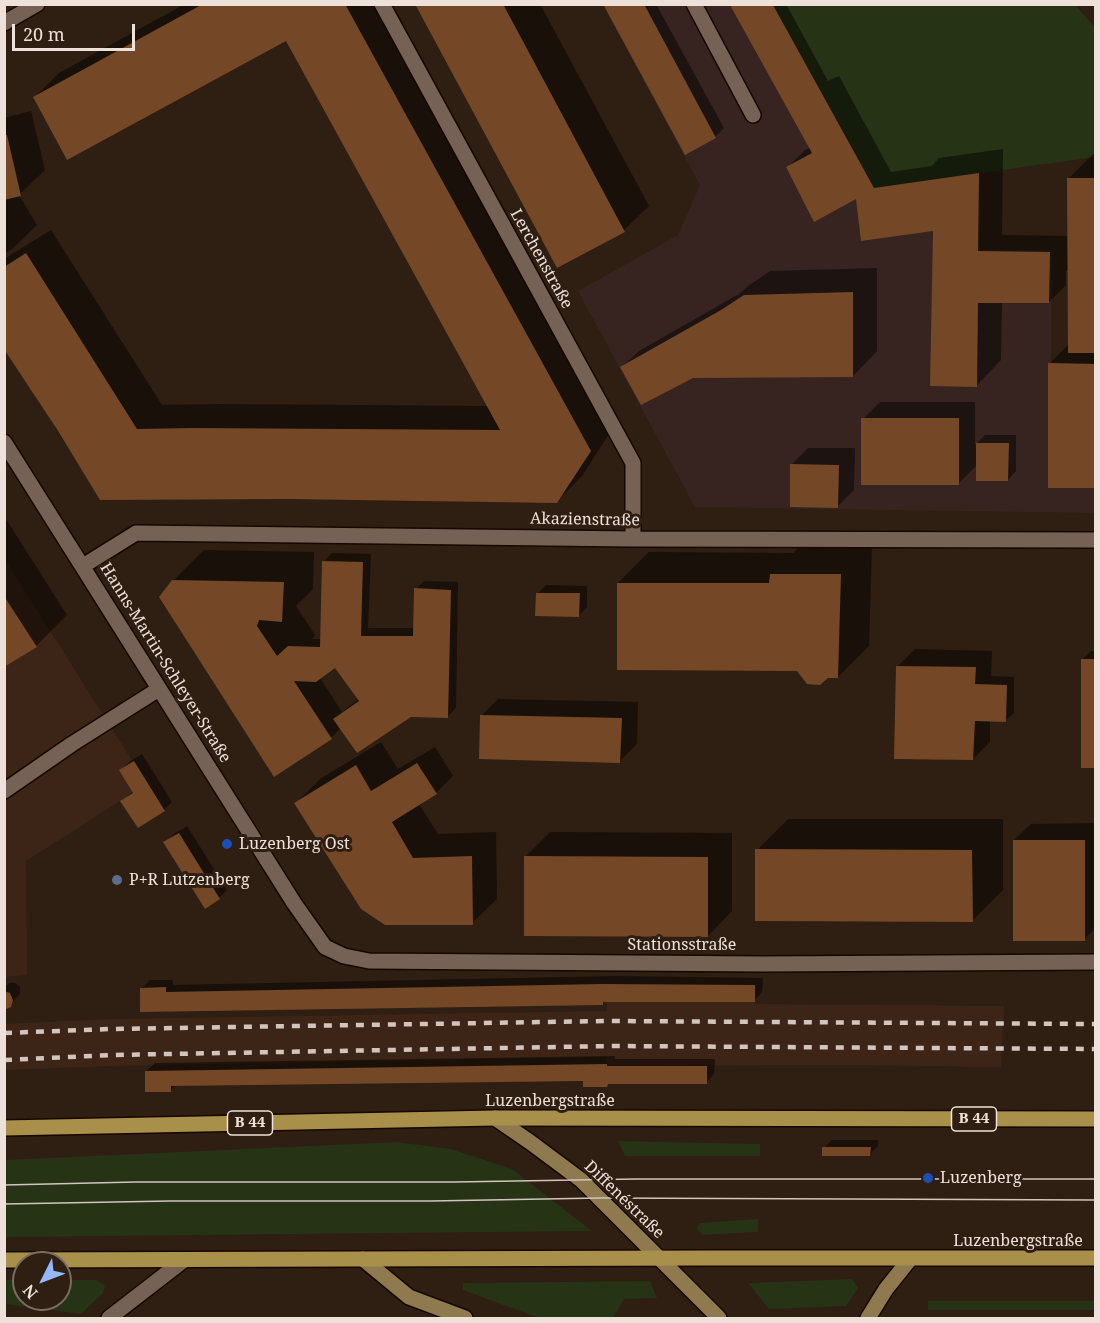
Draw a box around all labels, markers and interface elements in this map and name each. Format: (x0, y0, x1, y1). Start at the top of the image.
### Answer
scale bar (15, 12, 138, 50)
text: 20 m (23, 22, 65, 46)
street label: Lerchenstraße (506, 206, 576, 312)
street label: Akazienstraße (530, 509, 640, 531)
street label: Hanns-Martin-Schleyer-Straße (95, 560, 235, 766)
place label: Luzenberg Ost (239, 834, 350, 854)
marker: Luzenberg Ost (220, 837, 234, 851)
place label: P+R Lutzenberg (129, 870, 250, 890)
marker: P+R Lutzenberg (110, 873, 124, 887)
street label: Stationsstraße (628, 935, 736, 955)
street label: Luzenbergstraße (485, 1091, 615, 1111)
road number: B 44 (952, 1107, 996, 1131)
road number: B 44 (228, 1111, 272, 1135)
street label: Diffenéstraße (580, 1157, 668, 1243)
place label: Luzenberg (940, 1168, 1022, 1188)
marker: Luzenberg (921, 1171, 935, 1185)
street label: Luzenbergstraße (953, 1231, 1083, 1251)
north arrow (12, 1251, 72, 1311)
text: N (18, 1280, 43, 1304)

